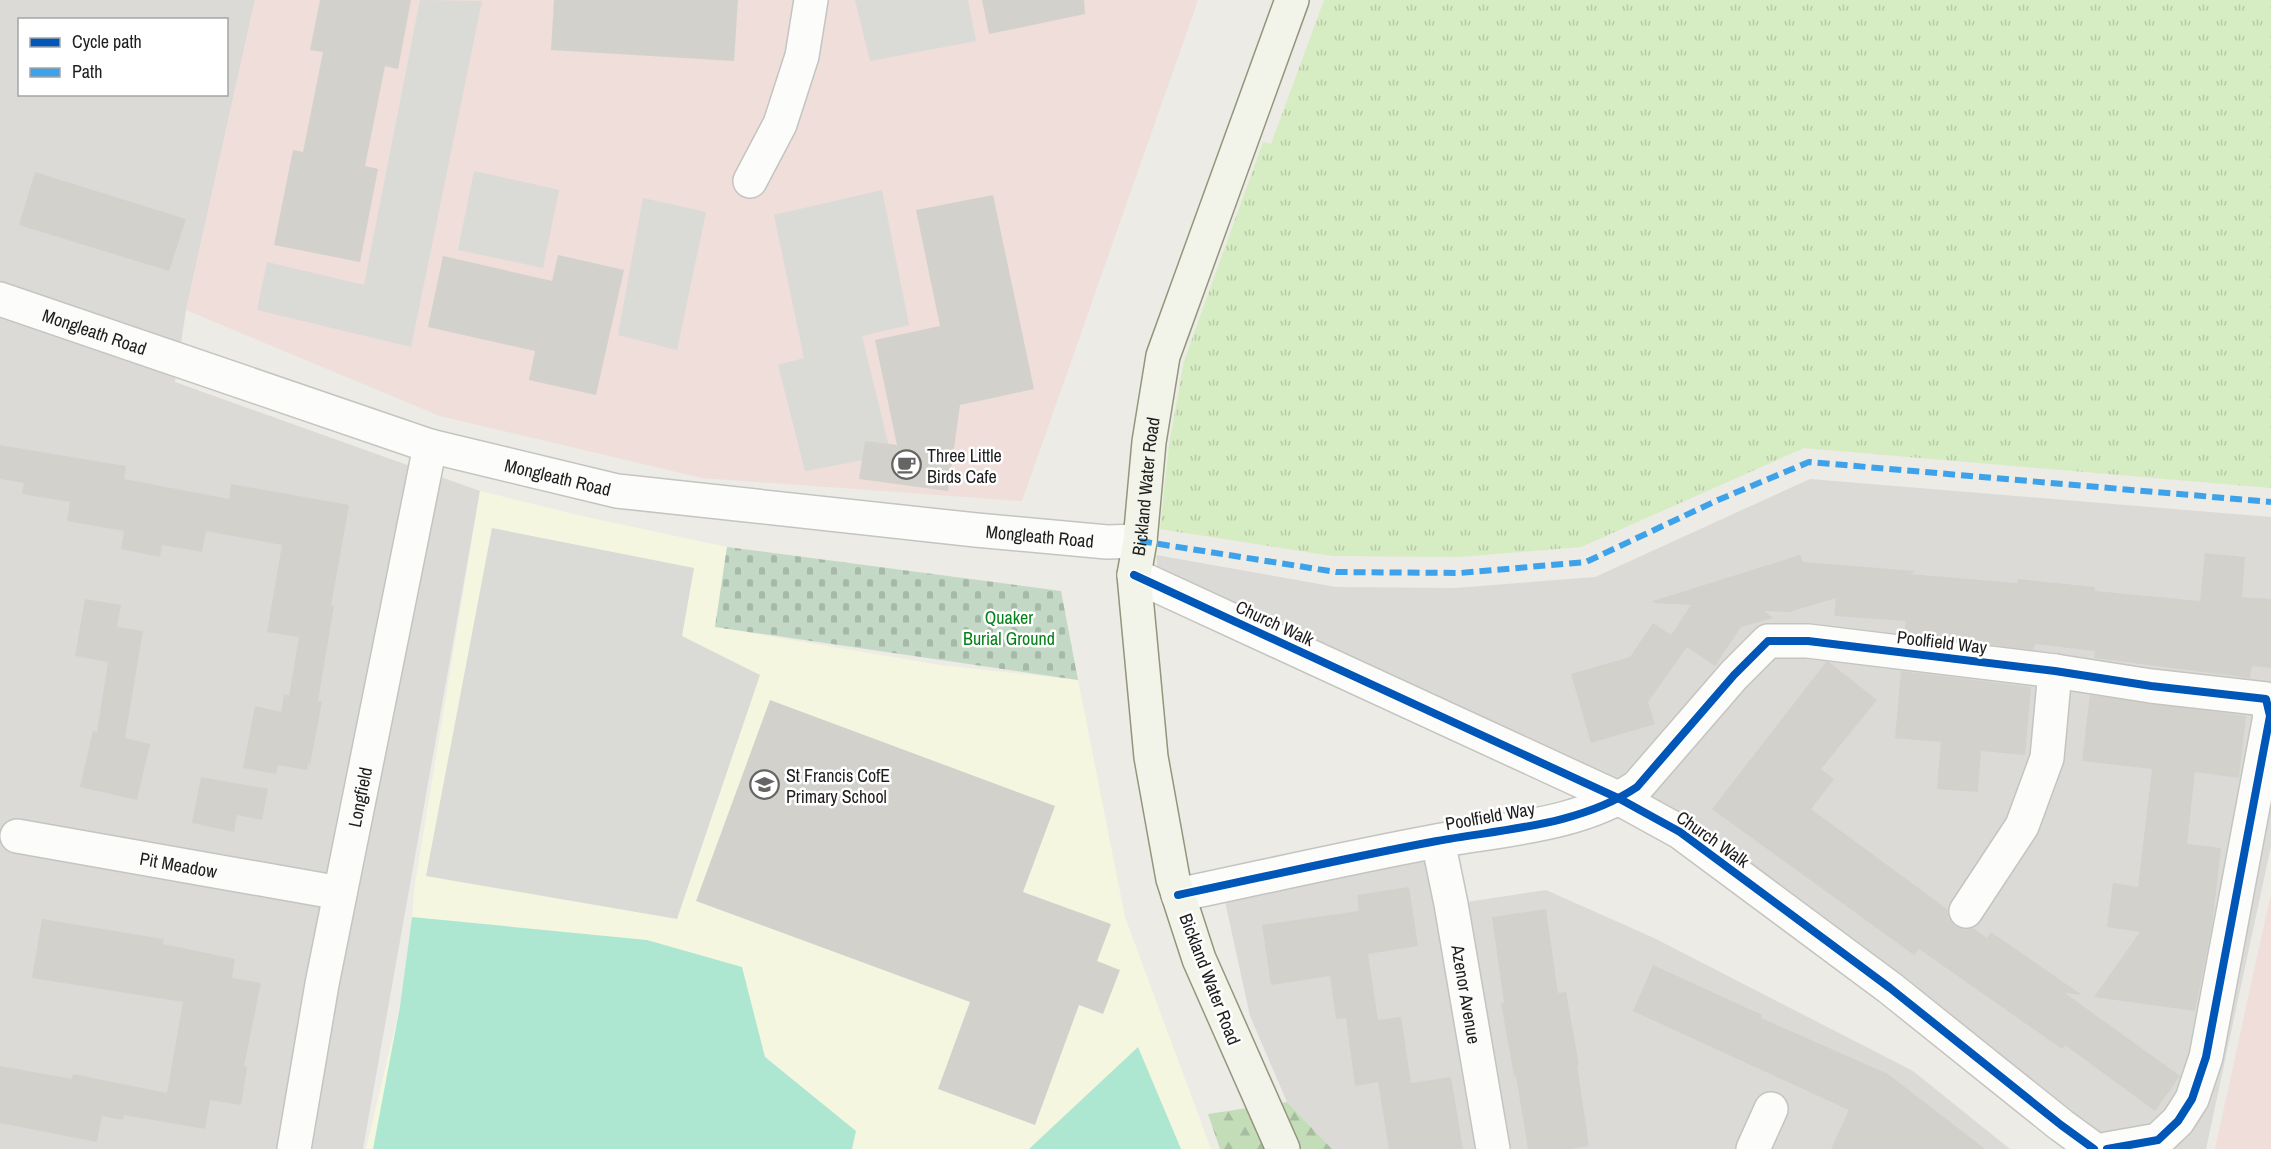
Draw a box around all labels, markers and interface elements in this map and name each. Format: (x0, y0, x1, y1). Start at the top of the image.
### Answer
legend (18, 18, 228, 96)
text: Cycle path (72, 29, 142, 54)
text: Path (72, 59, 102, 84)
street label: Mongleath Road (39, 302, 150, 361)
street label: Bickland Water Road (1125, 415, 1165, 558)
place label: Three Little Birds Cafe (927, 443, 1002, 489)
cafe icon: Three Little Birds Cafe (890, 449, 922, 481)
street label: Mongleath Road (502, 452, 614, 502)
street label: Mongleath Road (985, 518, 1095, 553)
street label: Church Walk (1232, 594, 1319, 652)
park label: Quaker Burial Ground (963, 605, 1055, 651)
street label: Poolfield Way (1896, 624, 1989, 660)
place label: St Francis CofE Primary School (786, 763, 890, 809)
street label: Longfield (341, 765, 378, 829)
school or university icon: St Francis CofE Primary School (749, 769, 781, 801)
street label: Poolfield Way (1443, 796, 1537, 836)
street label: Church Walk (1671, 805, 1755, 874)
street label: Pit Meadow (138, 845, 219, 884)
street label: Bickland Water Road (1173, 910, 1247, 1048)
street label: Azenor Avenue (1446, 942, 1487, 1046)

